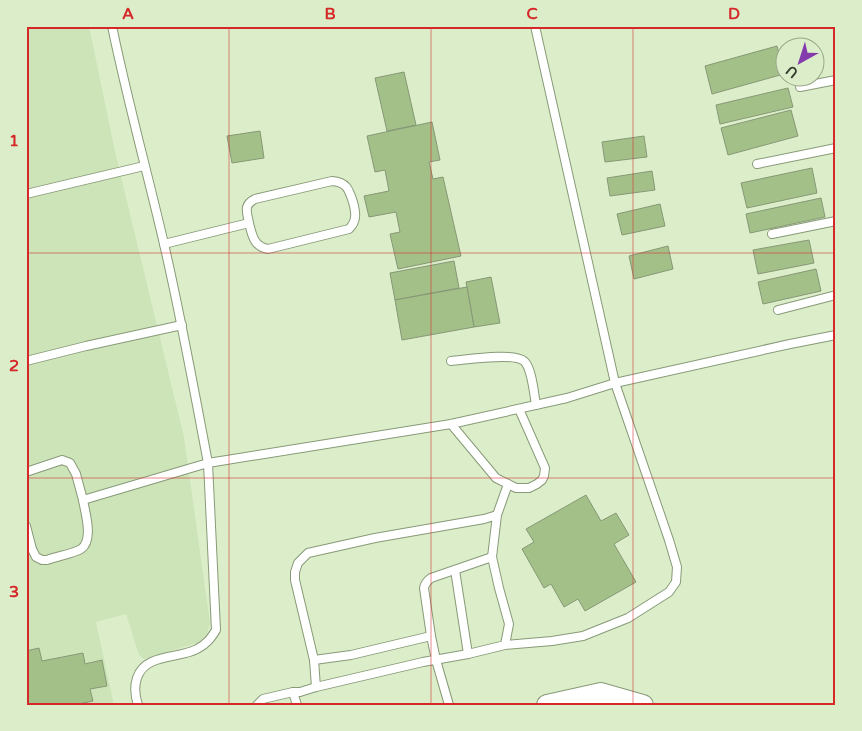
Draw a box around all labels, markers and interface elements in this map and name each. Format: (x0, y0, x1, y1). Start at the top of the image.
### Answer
text: A (122, 4, 134, 24)
text: B (324, 4, 336, 24)
text: C (526, 4, 538, 24)
text: D (728, 4, 740, 24)
north arrow (774, 38, 824, 88)
text: U (783, 62, 802, 82)
text: 1 (9, 131, 19, 151)
text: 2 (9, 356, 19, 376)
text: 3 (9, 582, 19, 602)

